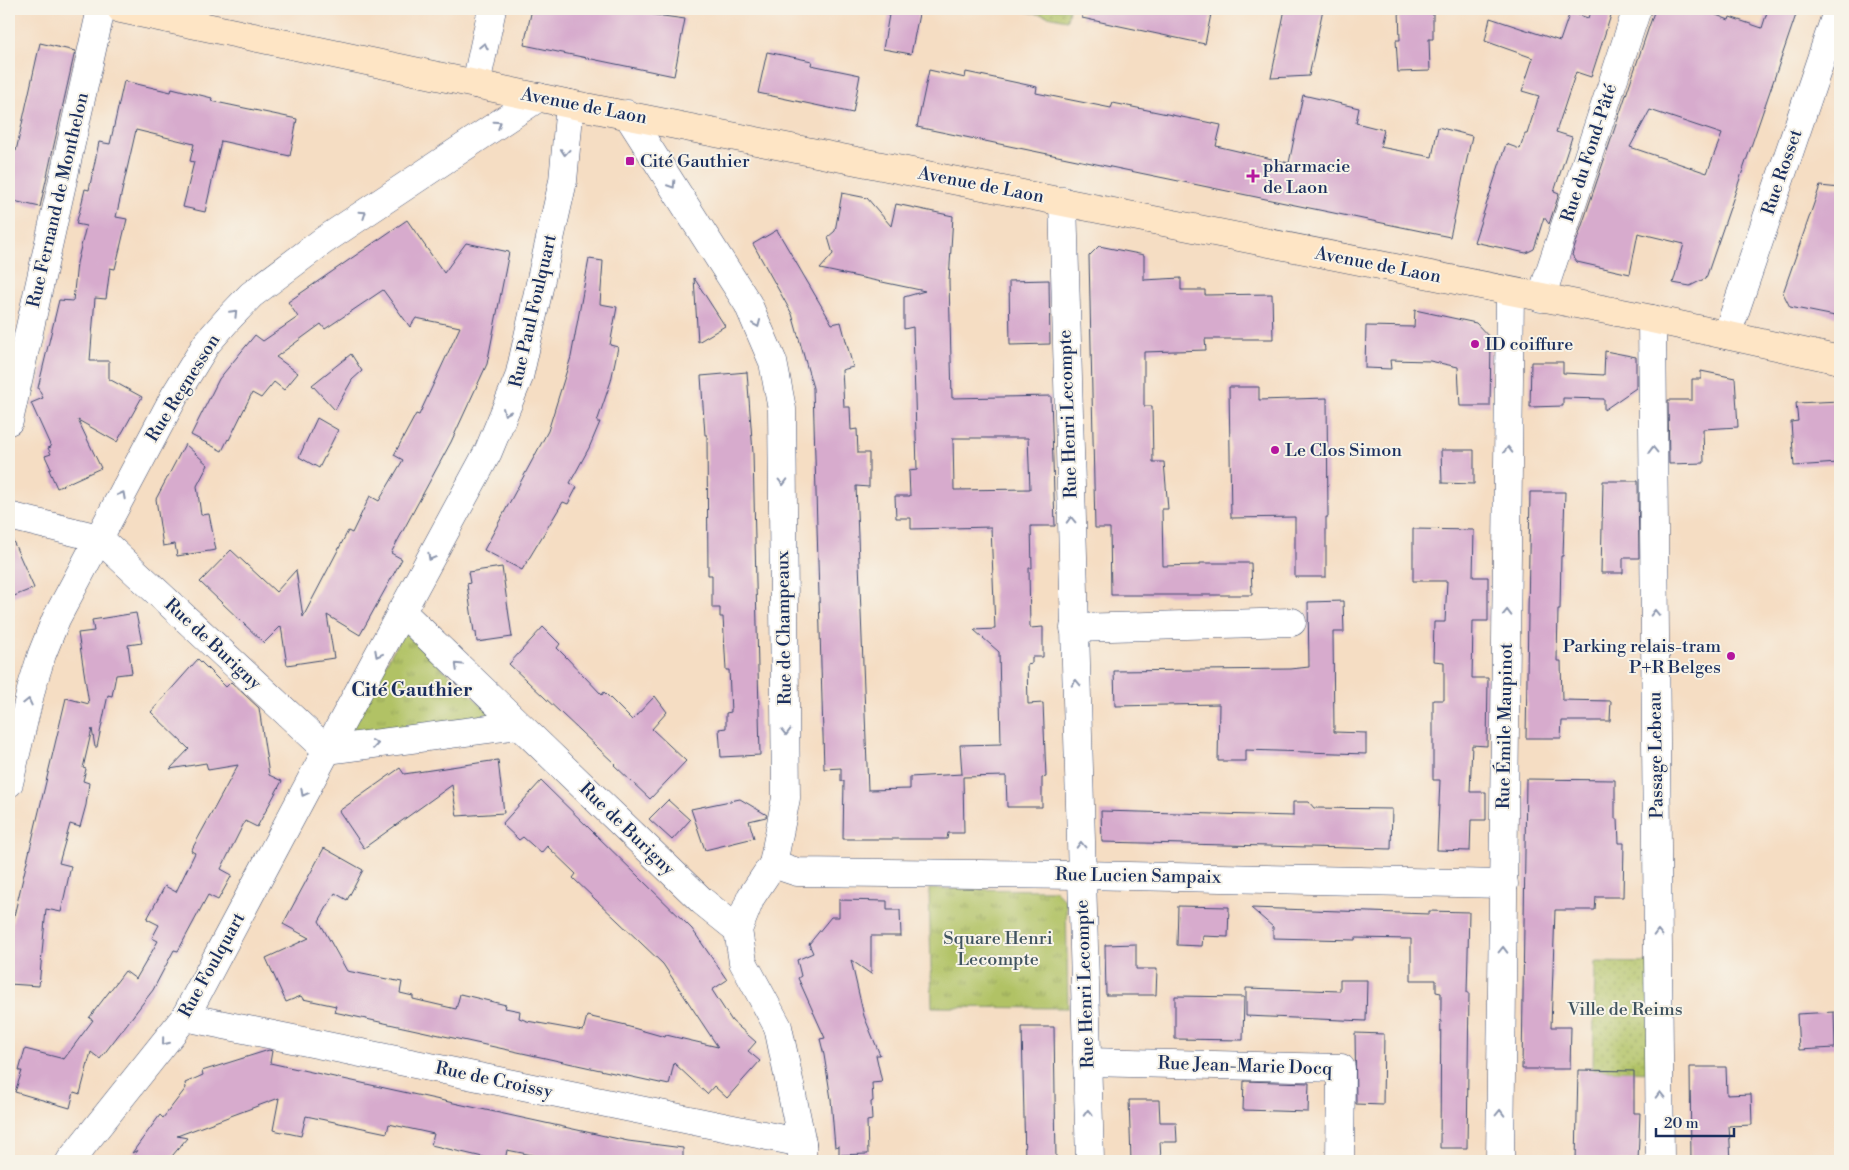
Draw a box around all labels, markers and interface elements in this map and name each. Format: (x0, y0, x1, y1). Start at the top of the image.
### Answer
one-way arrow (479, 42, 489, 51)
street label: Rue du Fond-Pâté (1556, 81, 1622, 225)
street label: Avenue de Laon (518, 82, 649, 130)
street label: Rue Fernand de Monthelon (22, 90, 94, 310)
one-way arrow (492, 121, 502, 130)
street label: Rue Rosset (1757, 126, 1808, 218)
one-way arrow (560, 149, 571, 157)
place label: Cité Gauthier (640, 150, 750, 173)
marker: Cité Gauthier (624, 155, 636, 167)
place label: pharmacie de Laon (1263, 155, 1350, 199)
street label: Avenue de Laon (915, 161, 1046, 209)
marker: pharmacie de Laon (1247, 170, 1259, 182)
one-way arrow (666, 179, 675, 189)
one-way arrow (357, 211, 366, 220)
street label: Rue Paul Foulquart (504, 231, 562, 390)
street label: Avenue de Laon (1312, 241, 1443, 289)
one-way arrow (228, 309, 237, 318)
one-way arrow (750, 319, 761, 328)
street label: Rue Henri Lecompte (1054, 329, 1082, 499)
street label: Rue Regnesson (141, 330, 225, 446)
place label: ID coiffure (1485, 333, 1573, 356)
marker: ID coiffure (1469, 338, 1481, 350)
one-way arrow (501, 407, 512, 416)
place label: Le Clos Simon (1285, 439, 1402, 462)
marker: Le Clos Simon (1269, 444, 1281, 456)
one-way arrow (1503, 446, 1513, 454)
one-way arrow (1648, 446, 1658, 454)
one-way arrow (777, 478, 788, 486)
one-way arrow (116, 491, 126, 500)
one-way arrow (1066, 516, 1077, 524)
street label: Rue de Champeaux (771, 550, 797, 705)
one-way arrow (427, 551, 437, 560)
street label: Rue de Burigny (160, 593, 266, 695)
one-way arrow (1501, 608, 1512, 616)
one-way arrow (1650, 608, 1660, 616)
place label: Parking relais-tram P+R Belges (1563, 635, 1721, 679)
street label: Rue Émile Maupinot (1492, 642, 1518, 809)
one-way arrow (374, 649, 384, 658)
marker: Parking relais-tram P+R Belges (1725, 650, 1737, 662)
one-way arrow (454, 663, 463, 672)
district label: Cité Gauthier (351, 678, 473, 702)
one-way arrow (1071, 678, 1081, 686)
street label: Passage Lebeau (1643, 691, 1669, 819)
one-way arrow (22, 697, 33, 706)
one-way arrow (780, 728, 791, 736)
one-way arrow (371, 739, 379, 750)
street label: Rue de Burigny (574, 778, 680, 881)
one-way arrow (300, 788, 310, 797)
one-way arrow (1076, 841, 1086, 848)
street label: Rue Lucien Sampaix (1055, 863, 1222, 889)
street label: Rue Henri Lecompte (1071, 899, 1099, 1069)
street label: Rue Foulquart (174, 908, 251, 1022)
park label: Square Henri Lecompte (943, 927, 1053, 971)
one-way arrow (1653, 928, 1663, 936)
one-way arrow (1498, 946, 1508, 954)
park label: Ville de Reims (1566, 998, 1683, 1021)
one-way arrow (163, 1036, 171, 1045)
street label: Rue Jean-Marie Docq (1157, 1051, 1333, 1081)
street label: Rue de Croissy (433, 1056, 555, 1104)
one-way arrow (1655, 1091, 1665, 1098)
scale bar (1656, 1105, 1734, 1137)
one-way arrow (1083, 1108, 1094, 1116)
one-way arrow (1495, 1108, 1506, 1116)
text: 20 m (1664, 1114, 1699, 1133)

